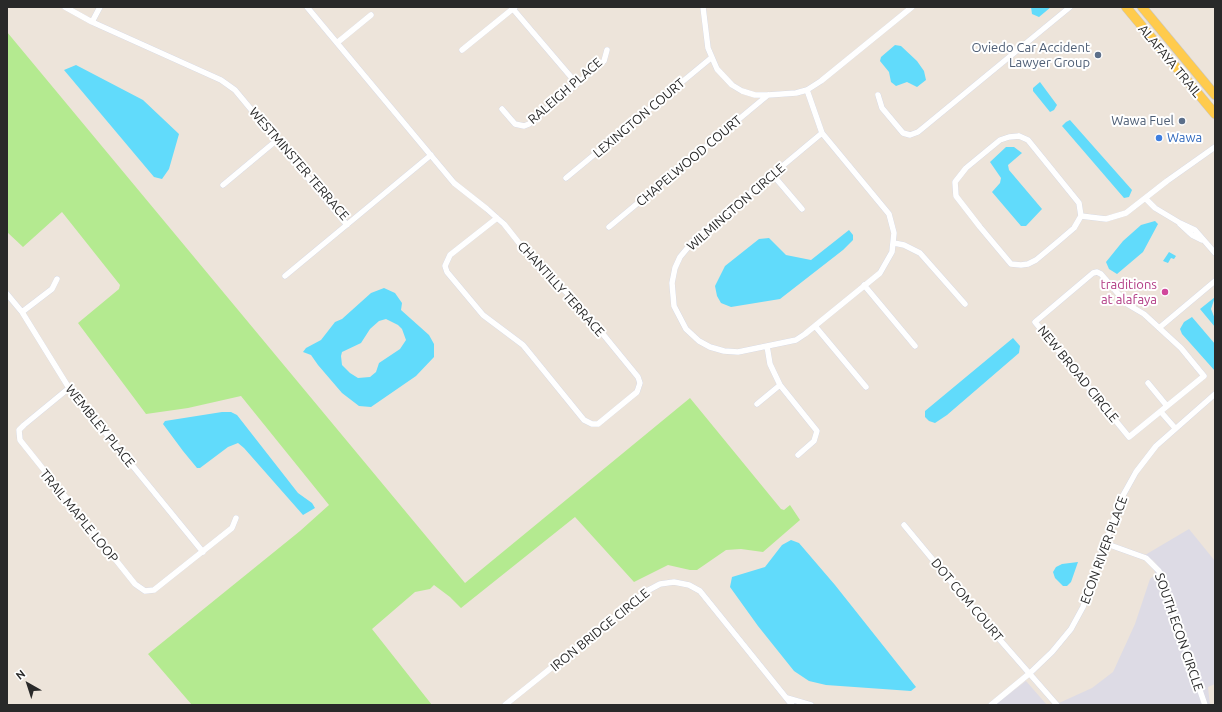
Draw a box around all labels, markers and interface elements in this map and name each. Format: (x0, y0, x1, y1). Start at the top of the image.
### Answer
street label: ALAFAYA TRAIL (1135, 22, 1205, 100)
place label: Oviedo Car Accident Lawyer Group (972, 40, 1090, 71)
marker: Oviedo Car Accident Lawyer Group (1093, 50, 1103, 60)
street label: RALEIGH PLACE (525, 55, 605, 127)
street label: LEXINGTON COURT (590, 75, 688, 161)
street label: WESTMINSTER TERRACE (246, 104, 352, 224)
street label: CHAPELWOOD COURT (633, 112, 745, 210)
place label: Wawa Fuel (1111, 113, 1174, 129)
marker: Wawa Fuel (1177, 116, 1187, 126)
place label: Wawa (1167, 130, 1202, 146)
marker: Wawa (1154, 133, 1164, 143)
street label: WILMINGTON CIRCLE (684, 160, 788, 254)
street label: CHANTILLY TERRACE (514, 238, 608, 340)
place label: traditions at alafaya (1101, 277, 1157, 308)
marker: traditions at alafaya (1160, 287, 1170, 297)
street label: NEW BROAD CIRCLE (1034, 323, 1122, 425)
street label: WEMBLEY PLACE (62, 382, 138, 470)
street label: TRAIL MAPLE LOOP (37, 466, 121, 566)
street label: ECON RIVER PLACE (1077, 494, 1131, 606)
street label: DOT COM COURT (928, 555, 1006, 645)
street label: SOUTH ECON CIRCLE (1152, 571, 1206, 693)
street label: IRON BRIDGE CIRCLE (547, 585, 653, 675)
north arrow (8, 664, 48, 704)
text: N (13, 667, 27, 682)

